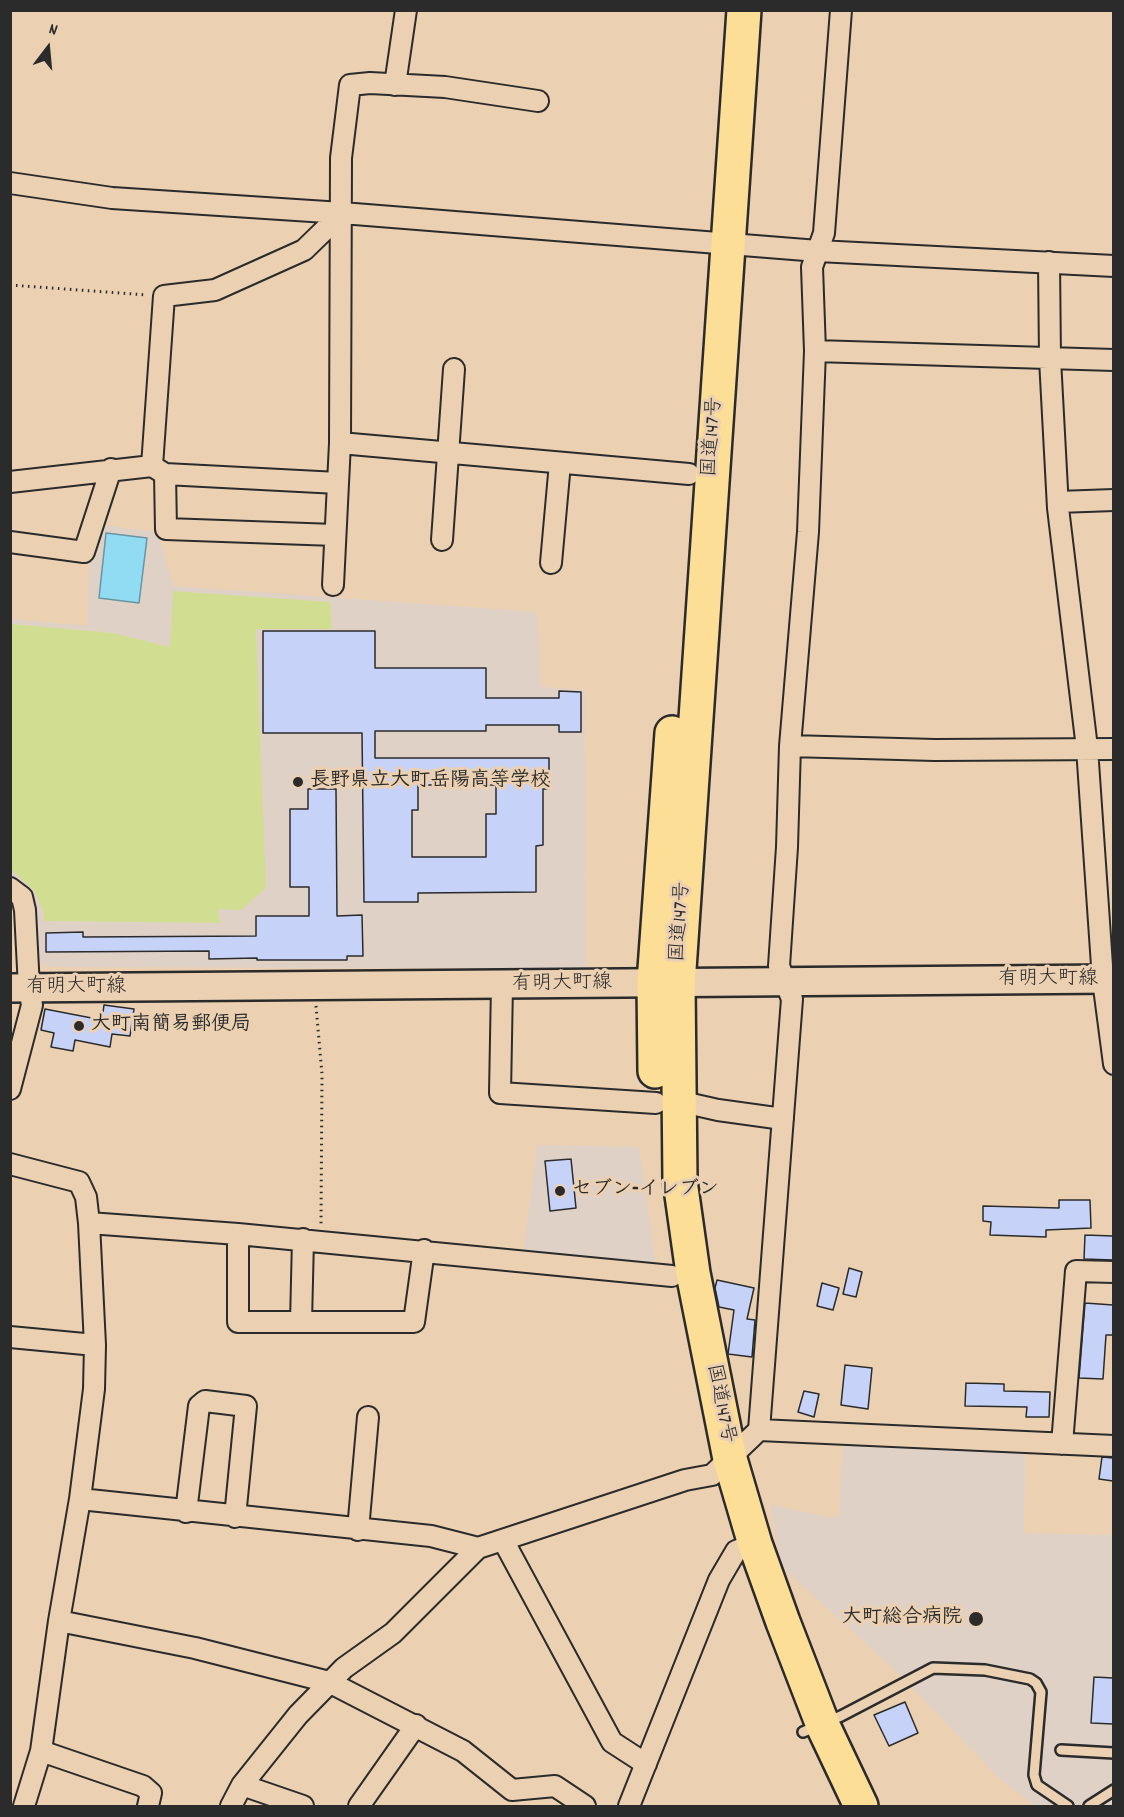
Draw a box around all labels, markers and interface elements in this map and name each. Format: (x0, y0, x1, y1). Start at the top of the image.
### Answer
north arrow (18, 18, 78, 78)
text: N (46, 18, 60, 42)
street label: 国道147号 (699, 396, 729, 478)
place label: 長野県立大町岳陽高等学校 (310, 770, 550, 794)
marker: 長野県立大町岳陽高等学校 (291, 775, 305, 789)
street label: 国道147号 (667, 881, 697, 963)
street label: 有明大町線 (998, 968, 1098, 992)
street label: 有明大町線 (512, 972, 612, 998)
street label: 有明大町線 (26, 976, 126, 1000)
place label: 大町南簡易郵便局 (91, 1014, 251, 1038)
marker: 大町南簡易郵便局 (72, 1019, 86, 1033)
place label: セブン-イレブン (572, 1179, 719, 1203)
marker: セブン-イレブン (553, 1184, 567, 1198)
street label: 国道147号 (700, 1362, 738, 1446)
place label: 大町総合病院 (842, 1607, 962, 1631)
marker: 大町総合病院 (967, 1610, 985, 1628)

